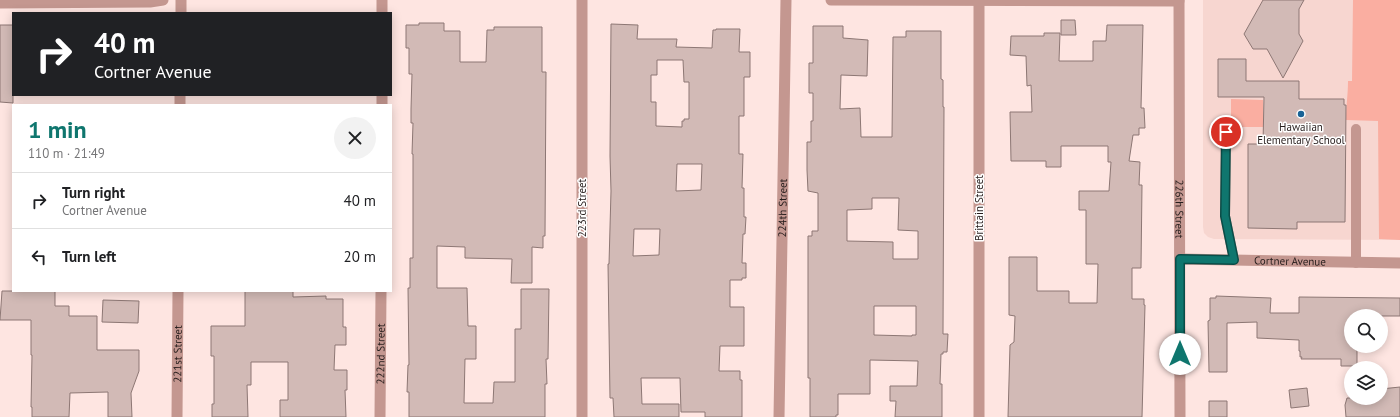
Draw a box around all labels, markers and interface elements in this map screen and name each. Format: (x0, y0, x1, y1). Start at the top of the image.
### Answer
text: 40 m (94, 24, 155, 61)
icon: right (28, 28, 80, 80)
text: Cortner Avenue (94, 60, 212, 83)
marker: Hawaiian Elementary School (1296, 109, 1306, 119)
text: 1 min (28, 114, 87, 145)
pin (1209, 115, 1243, 149)
button: close (334, 117, 376, 159)
place label: Hawaiian Elementary School (1257, 120, 1346, 147)
icon: arrive (1215, 121, 1237, 143)
text: 110 m · 21:49 (28, 145, 105, 162)
street label: Brittain Street (972, 175, 986, 241)
street label: 223rd Street (575, 178, 589, 237)
street label: 224th Street (775, 178, 790, 238)
street label: 226th Street (1172, 180, 1187, 239)
text: Turn right (62, 183, 125, 202)
icon: right (28, 190, 50, 212)
text: 40 m (343, 191, 376, 210)
text: Cortner Avenue (62, 202, 147, 219)
icon: left (28, 246, 50, 268)
text: Turn left (62, 247, 116, 266)
text: 20 m (343, 247, 376, 266)
street label: Cortner Avenue (1254, 253, 1327, 269)
map controls (1344, 309, 1388, 405)
button: search (1344, 309, 1388, 353)
street label: 222nd Street (373, 323, 388, 385)
street label: 221st Street (170, 325, 185, 383)
position arrow (1159, 333, 1201, 375)
button: layers (1344, 361, 1388, 405)

